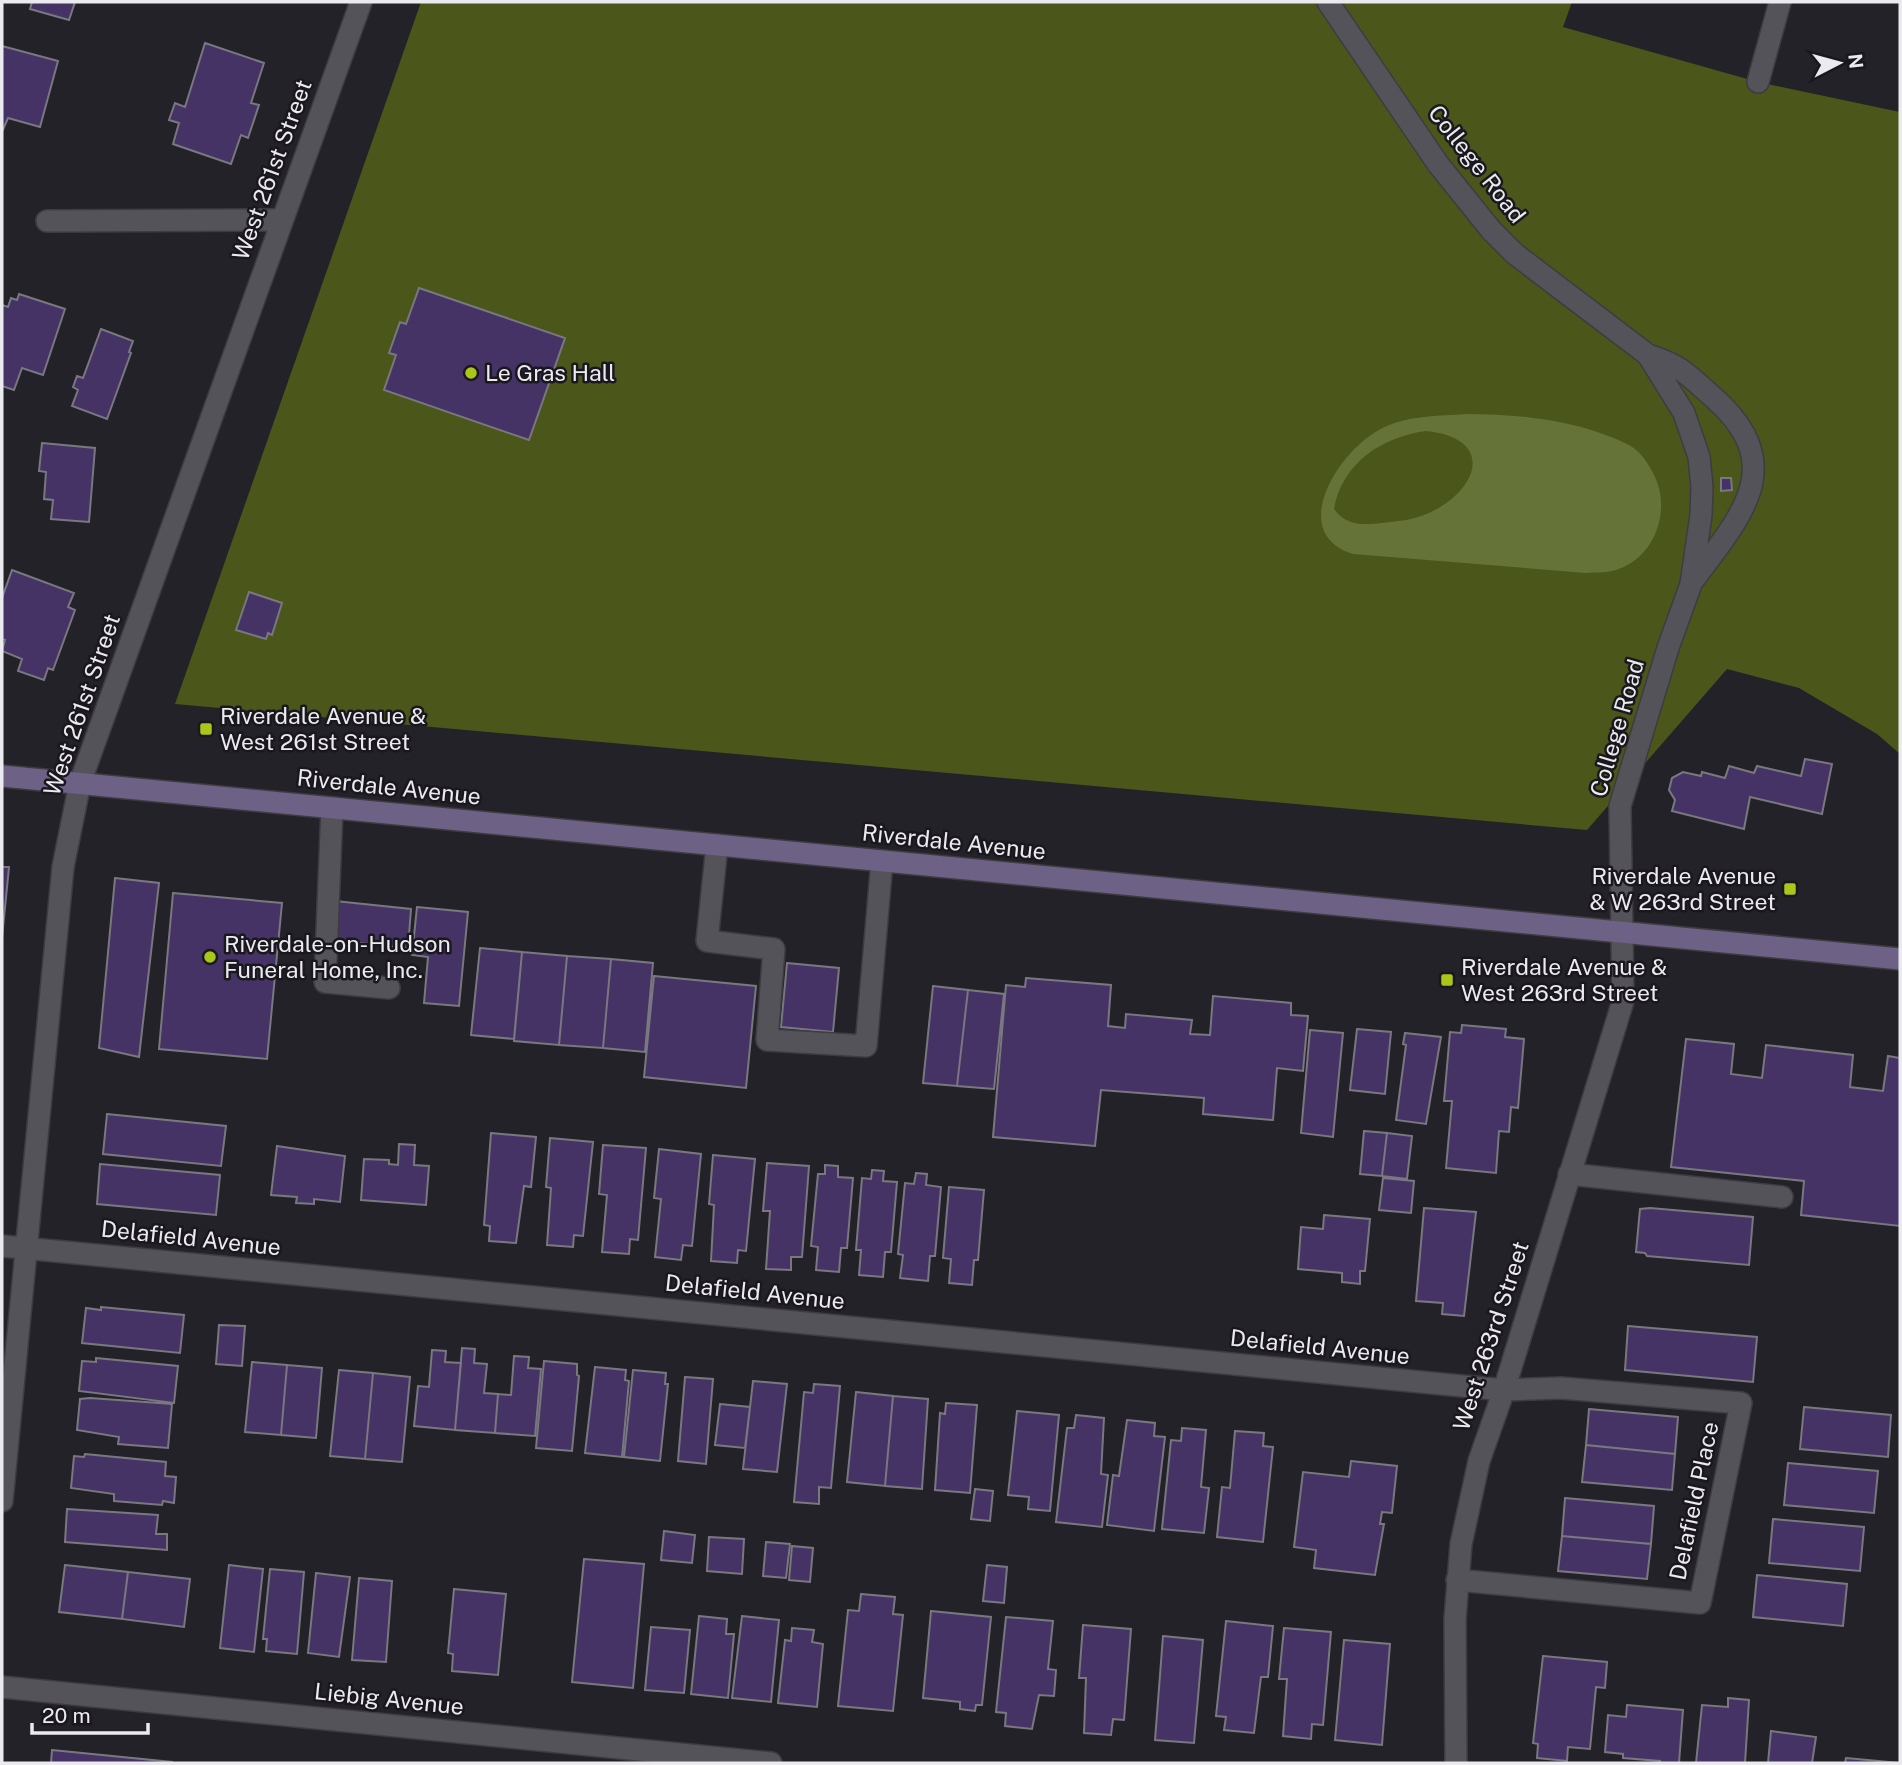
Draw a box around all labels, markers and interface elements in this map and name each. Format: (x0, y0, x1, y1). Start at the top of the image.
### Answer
north arrow (1804, 28, 1874, 98)
text: N (1844, 53, 1868, 70)
street label: West 261st Street (226, 76, 317, 264)
street label: College Road (1423, 100, 1532, 228)
place label: Le Gras Hall (485, 359, 615, 386)
marker: Le Gras Hall (463, 365, 479, 381)
street label: West 261st Street (38, 611, 125, 799)
street label: College Road (1584, 656, 1649, 800)
place label: Riverdale Avenue & West 261st Street (220, 702, 426, 755)
marker: Riverdale Avenue & West 261st Street (198, 721, 214, 737)
street label: Riverdale Avenue (296, 763, 482, 810)
street label: Riverdale Avenue (861, 818, 1047, 865)
place label: Riverdale Avenue & W 263rd Street (1589, 862, 1776, 915)
marker: Riverdale Avenue & W 263rd Street (1782, 881, 1798, 897)
place label: Riverdale-on-Hudson Funeral Home, Inc. (224, 930, 451, 983)
marker: Riverdale-on-Hudson Funeral Home, Inc. (202, 949, 218, 965)
place label: Riverdale Avenue & West 263rd Street (1461, 953, 1667, 1006)
marker: Riverdale Avenue & West 263rd Street (1439, 972, 1455, 988)
street label: Delafield Avenue (100, 1215, 282, 1260)
street label: West 263rd Street (1447, 1238, 1534, 1434)
street label: Delafield Avenue (664, 1269, 846, 1314)
street label: Delafield Avenue (1229, 1324, 1411, 1369)
street label: Delafield Place (1664, 1419, 1723, 1583)
street label: Liebig Avenue (313, 1677, 465, 1720)
scale bar (32, 1692, 147, 1736)
text: 20 m (42, 1703, 91, 1728)

